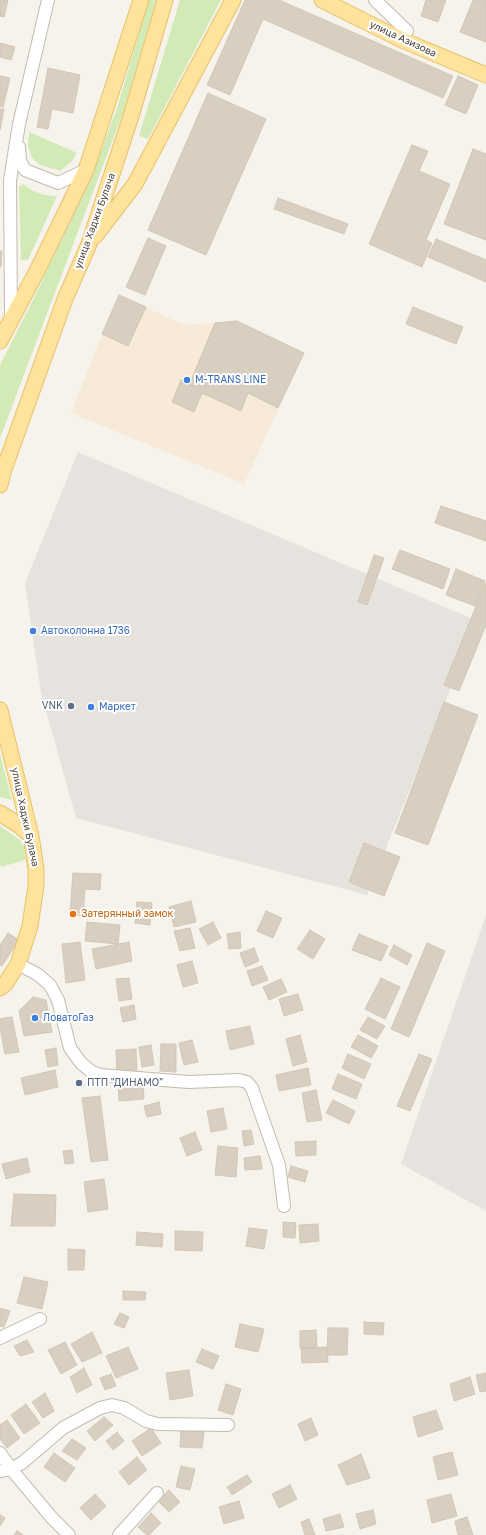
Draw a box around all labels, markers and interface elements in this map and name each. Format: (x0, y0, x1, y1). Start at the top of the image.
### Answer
street label: улица Азизова (368, 18, 438, 60)
street label: улица Хаджи Булача (72, 171, 118, 271)
place label: М-TRANS LINE (195, 374, 266, 386)
marker: М-TRANS LINE (182, 375, 192, 385)
place label: Автоколонна 1736 (41, 625, 130, 637)
marker: Автоколонна 1736 (28, 626, 38, 636)
place label: VNK (42, 700, 63, 712)
marker: VNK (66, 701, 76, 711)
place label: Маркет (99, 701, 136, 713)
marker: Маркет (86, 702, 96, 712)
street label: улица Хаджи Булача (9, 766, 41, 868)
place label: Затерянный замок (81, 908, 173, 920)
marker: Затерянный замок (68, 909, 78, 919)
place label: ЛоватоГаз (43, 1012, 94, 1024)
marker: ЛоватоГаз (30, 1013, 40, 1023)
place label: ПТП "ДИНАМО" (87, 1077, 163, 1089)
marker: ПТП "ДИНАМО" (74, 1078, 84, 1088)

